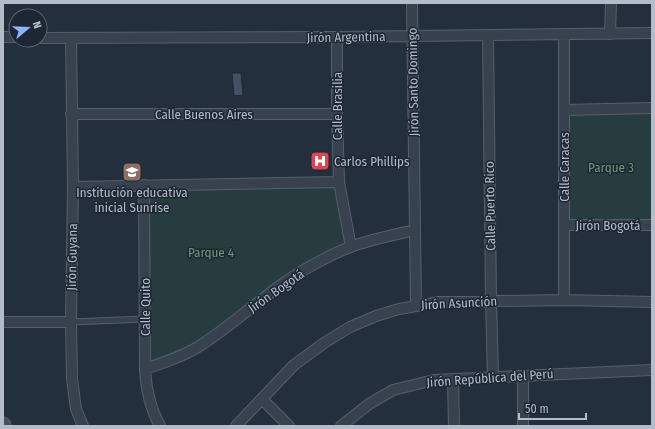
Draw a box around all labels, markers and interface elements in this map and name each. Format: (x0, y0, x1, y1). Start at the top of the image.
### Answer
north arrow (8, 8, 48, 48)
text: N (30, 20, 44, 30)
street label: Jirón Santo Domingo (405, 27, 421, 136)
street label: Jirón Argentina (306, 29, 386, 45)
street label: Calle Brasilia (330, 72, 345, 140)
street label: Calle Buenos Aires (155, 107, 253, 122)
street label: Calle Caracas (557, 132, 572, 202)
hospital icon: Carlos Phillips (309, 150, 331, 172)
place label: Carlos Phillips (334, 154, 410, 169)
park label: Parque 3 (588, 160, 634, 175)
school or university icon: Institución educativa inicial Sunrise (121, 161, 143, 183)
street label: Calle Puerto Rico (482, 161, 498, 251)
place label: Institución educativa inicial Sunrise (76, 185, 188, 215)
street label: Jirón Bogotá (576, 218, 640, 233)
street label: Jirón Guyana (64, 223, 80, 291)
park label: Parque 4 (188, 245, 234, 260)
street label: Jirón Bogotá (245, 266, 307, 316)
street label: Calle Quito (138, 278, 153, 336)
street label: Jirón Asunción (421, 294, 497, 312)
street label: Jirón República del Perú (426, 366, 554, 390)
scale bar (519, 395, 586, 421)
text: 50 m (525, 402, 549, 416)

